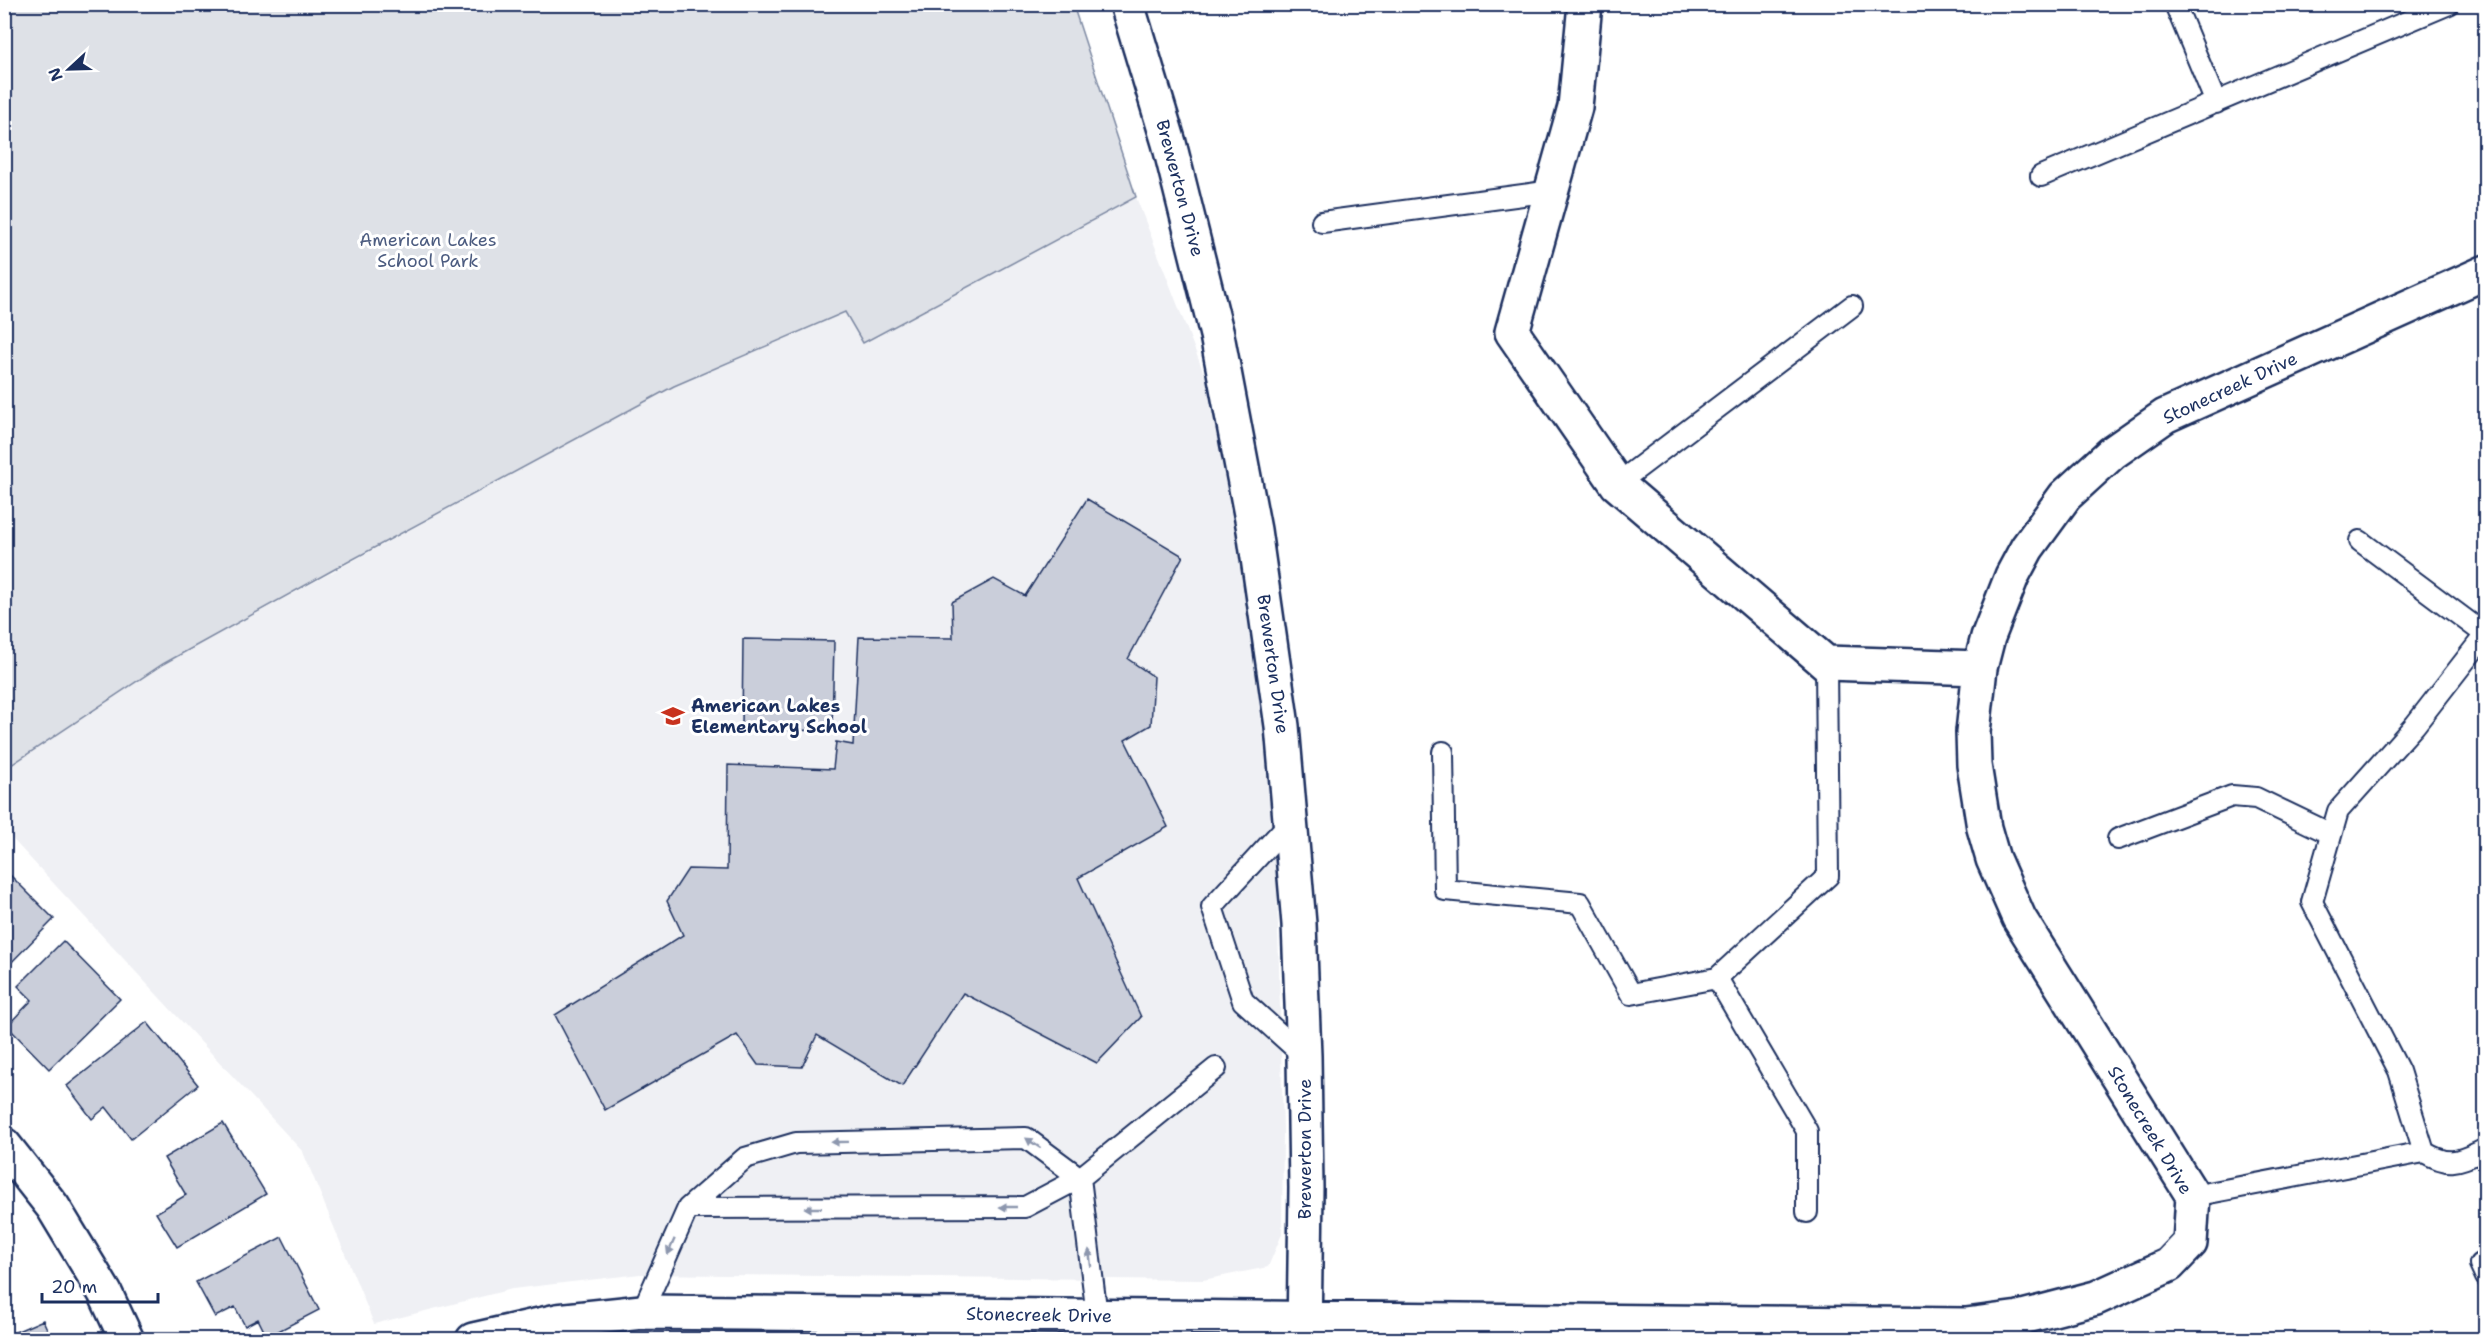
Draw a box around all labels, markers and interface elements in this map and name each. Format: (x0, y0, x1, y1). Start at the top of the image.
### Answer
north arrow (39, 39, 99, 99)
text: N (43, 65, 68, 84)
street label: Brewerton Drive (1150, 117, 1210, 259)
park label: American Lakes School Park (359, 228, 497, 273)
street label: Stonecreek Drive (2159, 346, 2301, 430)
street label: Brewerton Drive (1251, 593, 1295, 735)
place label: American Lakes Elementary School (691, 694, 867, 739)
school or university icon: American Lakes Elementary School (660, 703, 686, 729)
street label: Stonecreek Drive (2102, 1061, 2198, 1199)
street label: Brewerton Drive (1293, 1079, 1317, 1219)
one-way arrow (830, 1137, 849, 1147)
one-way arrow (1024, 1138, 1041, 1149)
one-way arrow (998, 1202, 1017, 1212)
one-way arrow (803, 1203, 822, 1213)
one-way arrow (666, 1239, 675, 1256)
one-way arrow (1085, 1248, 1095, 1267)
scale bar (42, 1266, 158, 1304)
text: 20 m (51, 1275, 97, 1299)
street label: Stonecreek Drive (966, 1302, 1112, 1328)

